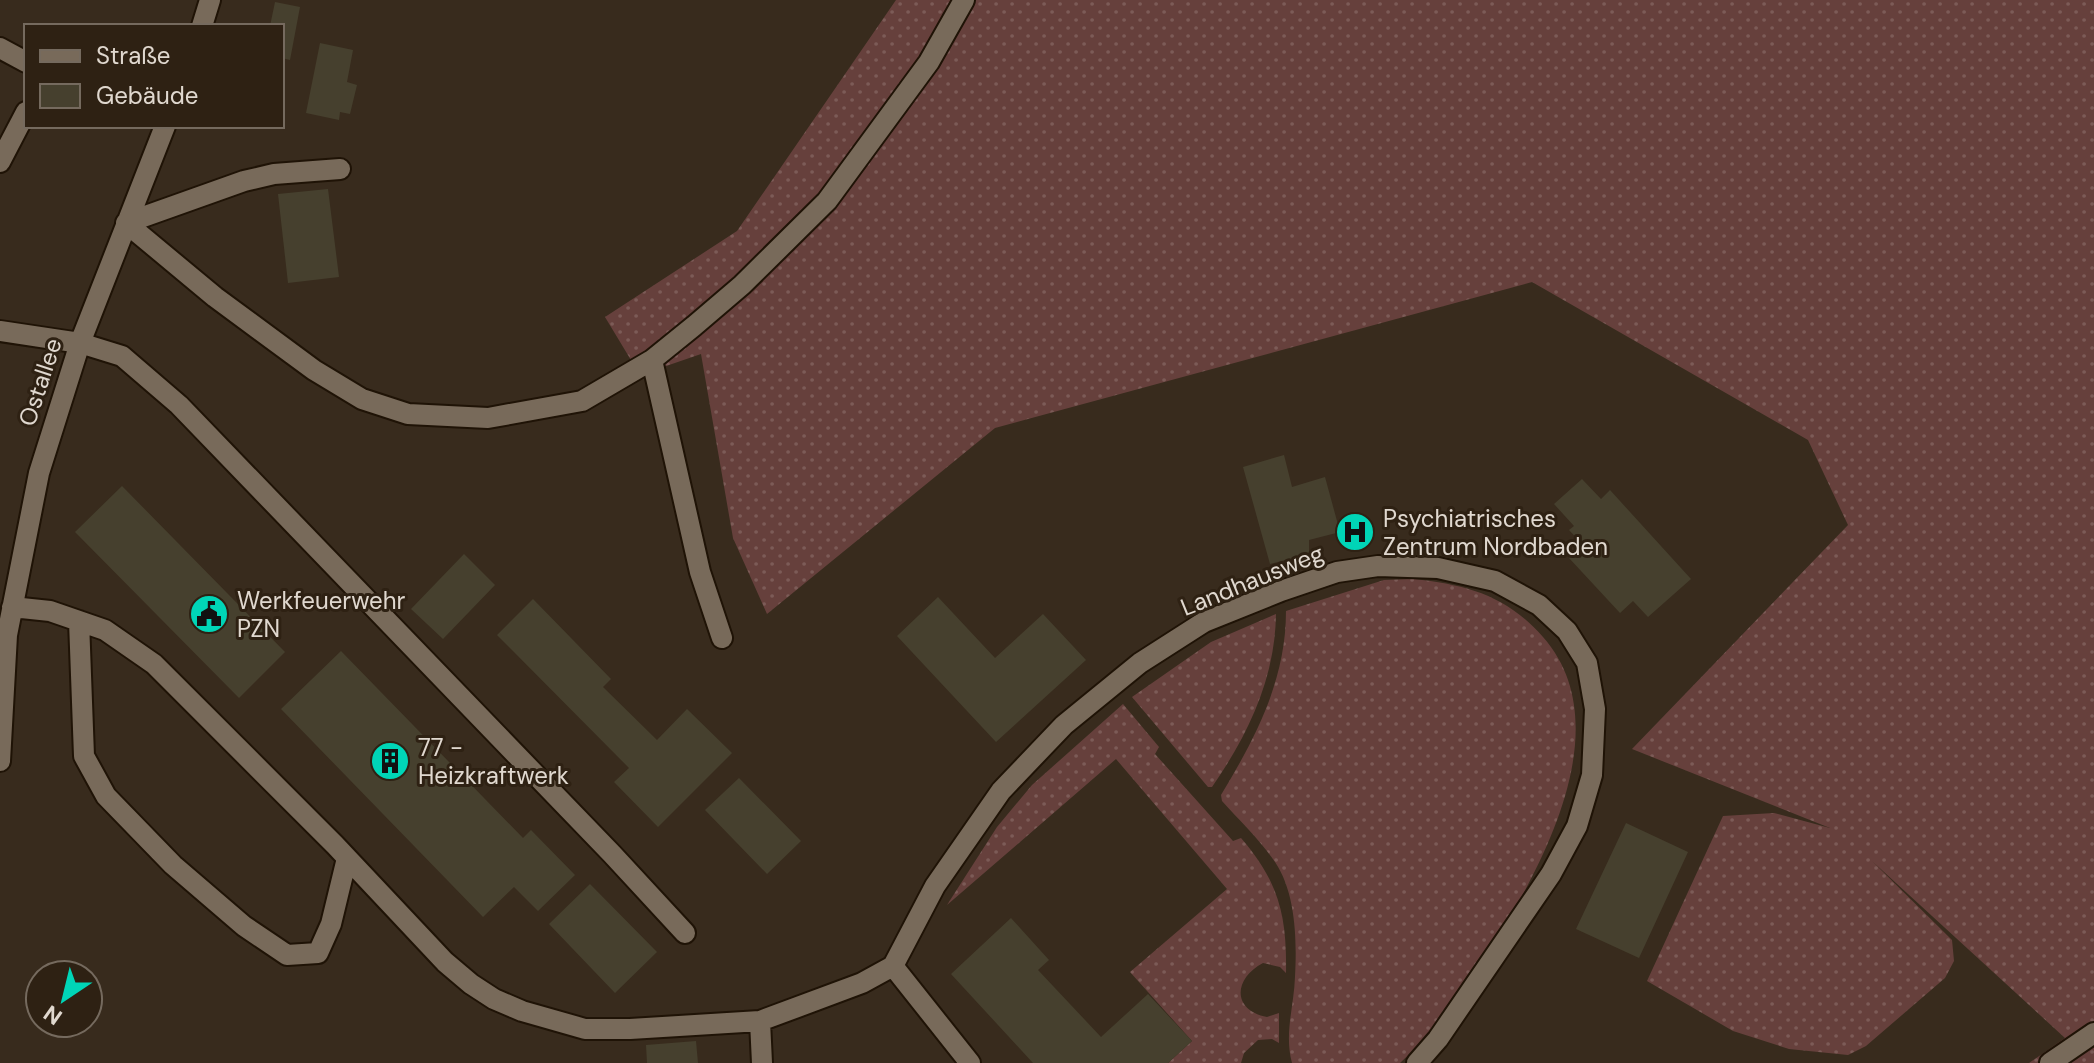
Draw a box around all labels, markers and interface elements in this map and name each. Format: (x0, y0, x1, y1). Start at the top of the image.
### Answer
legend (24, 24, 284, 128)
text: Straße (96, 40, 170, 71)
text: Gebäude (96, 80, 198, 111)
street label: Ostallee (11, 334, 69, 430)
place label: Psychiatrisches Zentrum Nordbaden (1383, 503, 1608, 562)
hospital icon: Psychiatrisches Zentrum Nordbaden (1334, 511, 1376, 553)
street label: Landhausweg (1176, 537, 1328, 623)
place label: Werkfeuerwehr PZN (237, 585, 405, 644)
public building icon: Werkfeuerwehr PZN (188, 593, 230, 635)
place label: 77 - Heizkraftwerk (418, 732, 569, 791)
building icon: 77 - Heizkraftwerk (369, 740, 411, 782)
north arrow (24, 959, 104, 1039)
text: N (38, 998, 68, 1031)

